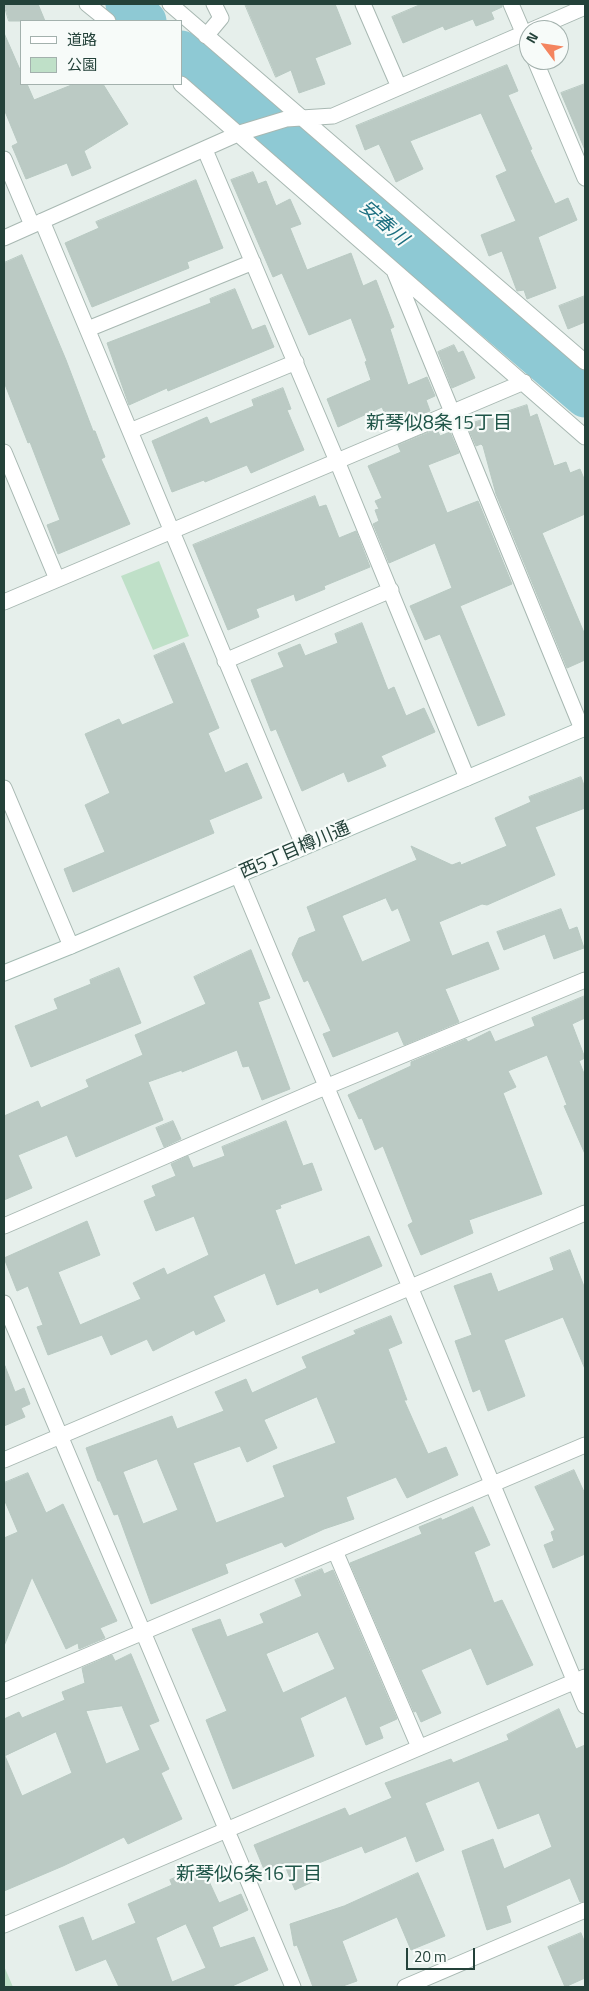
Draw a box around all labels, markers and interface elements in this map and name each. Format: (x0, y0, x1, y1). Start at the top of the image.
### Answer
legend (20, 20, 182, 85)
north arrow (519, 20, 569, 70)
text: 道路 (67, 28, 97, 51)
text: N (520, 28, 543, 47)
text: 公園 (67, 53, 97, 76)
water label: 安春川 (354, 197, 412, 251)
district label: 新琴似8条15丁目 (366, 413, 512, 435)
street label: 西5丁目樽川通 (236, 818, 354, 884)
district label: 新琴似6条16丁目 (176, 1864, 322, 1886)
scale bar (409, 1938, 478, 1970)
text: 20 m (414, 1945, 447, 1968)

